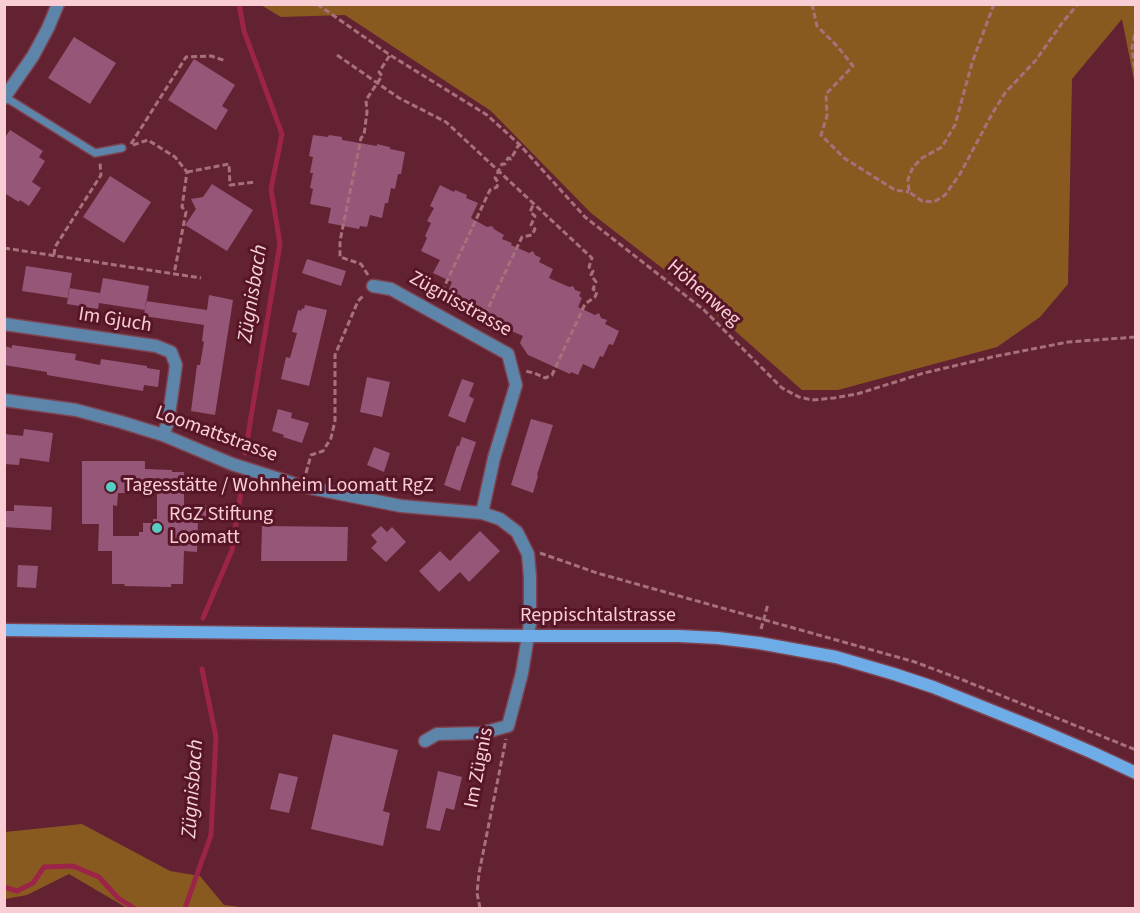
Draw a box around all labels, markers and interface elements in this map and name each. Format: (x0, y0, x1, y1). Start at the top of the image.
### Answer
water label: Zügnisbach (234, 243, 274, 345)
street label: Höhenweg (661, 256, 745, 332)
street label: Zügnisstrasse (405, 267, 515, 343)
street label: Im Gjuch (77, 303, 153, 339)
street label: Loomattstrasse (152, 402, 280, 468)
place label: Tagesstätte / Wohnheim Loomatt RgZ (123, 475, 434, 499)
marker: Tagesstätte / Wohnheim Loomatt RgZ (104, 480, 118, 494)
place label: RGZ Stiftung Loomatt (169, 504, 273, 551)
marker: RGZ Stiftung Loomatt (150, 521, 164, 535)
street label: Reppischtalstrasse (520, 605, 676, 629)
street label: Im Zügnis (460, 726, 500, 810)
water label: Zügnisbach (178, 739, 210, 839)

